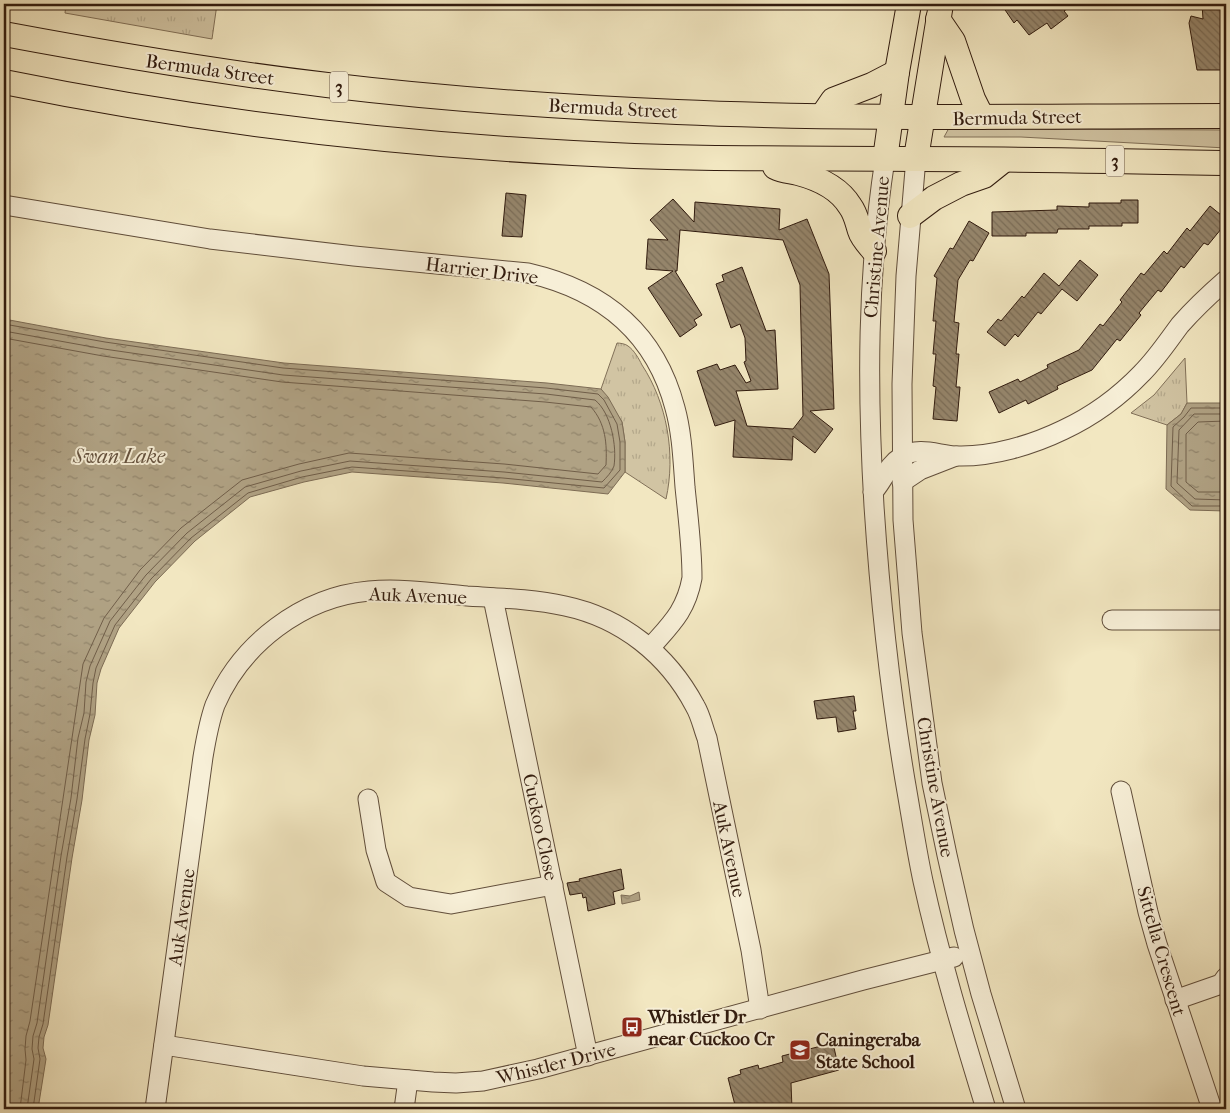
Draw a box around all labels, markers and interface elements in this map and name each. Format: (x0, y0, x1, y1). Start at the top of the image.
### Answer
street label: Bermuda Street (144, 50, 276, 90)
road number: 3 (330, 72, 348, 102)
street label: Bermuda Street (548, 95, 678, 123)
street label: Bermuda Street (952, 106, 1082, 130)
road number: 3 (1106, 146, 1124, 177)
street label: Christine Avenue (860, 175, 894, 319)
street label: Harrier Drive (424, 253, 540, 289)
water label: Swan Lake (72, 445, 166, 468)
street label: Auk Avenue (368, 583, 467, 609)
street label: Christine Avenue (912, 715, 958, 859)
street label: Cuckoo Close (518, 772, 562, 883)
street label: Auk Avenue (708, 798, 750, 899)
street label: Auk Avenue (164, 867, 200, 968)
street label: Sittella Crescent (1132, 884, 1190, 1019)
place label: Whistler Dr near Cuckoo Cr (647, 1006, 776, 1050)
bus stop icon: Whistler Dr near Cuckoo Cr (620, 1015, 644, 1039)
place label: Caningeraba State School (816, 1029, 922, 1073)
school or university icon: Caningeraba State School (788, 1038, 812, 1062)
street label: Whistler Drive (494, 1039, 618, 1090)

